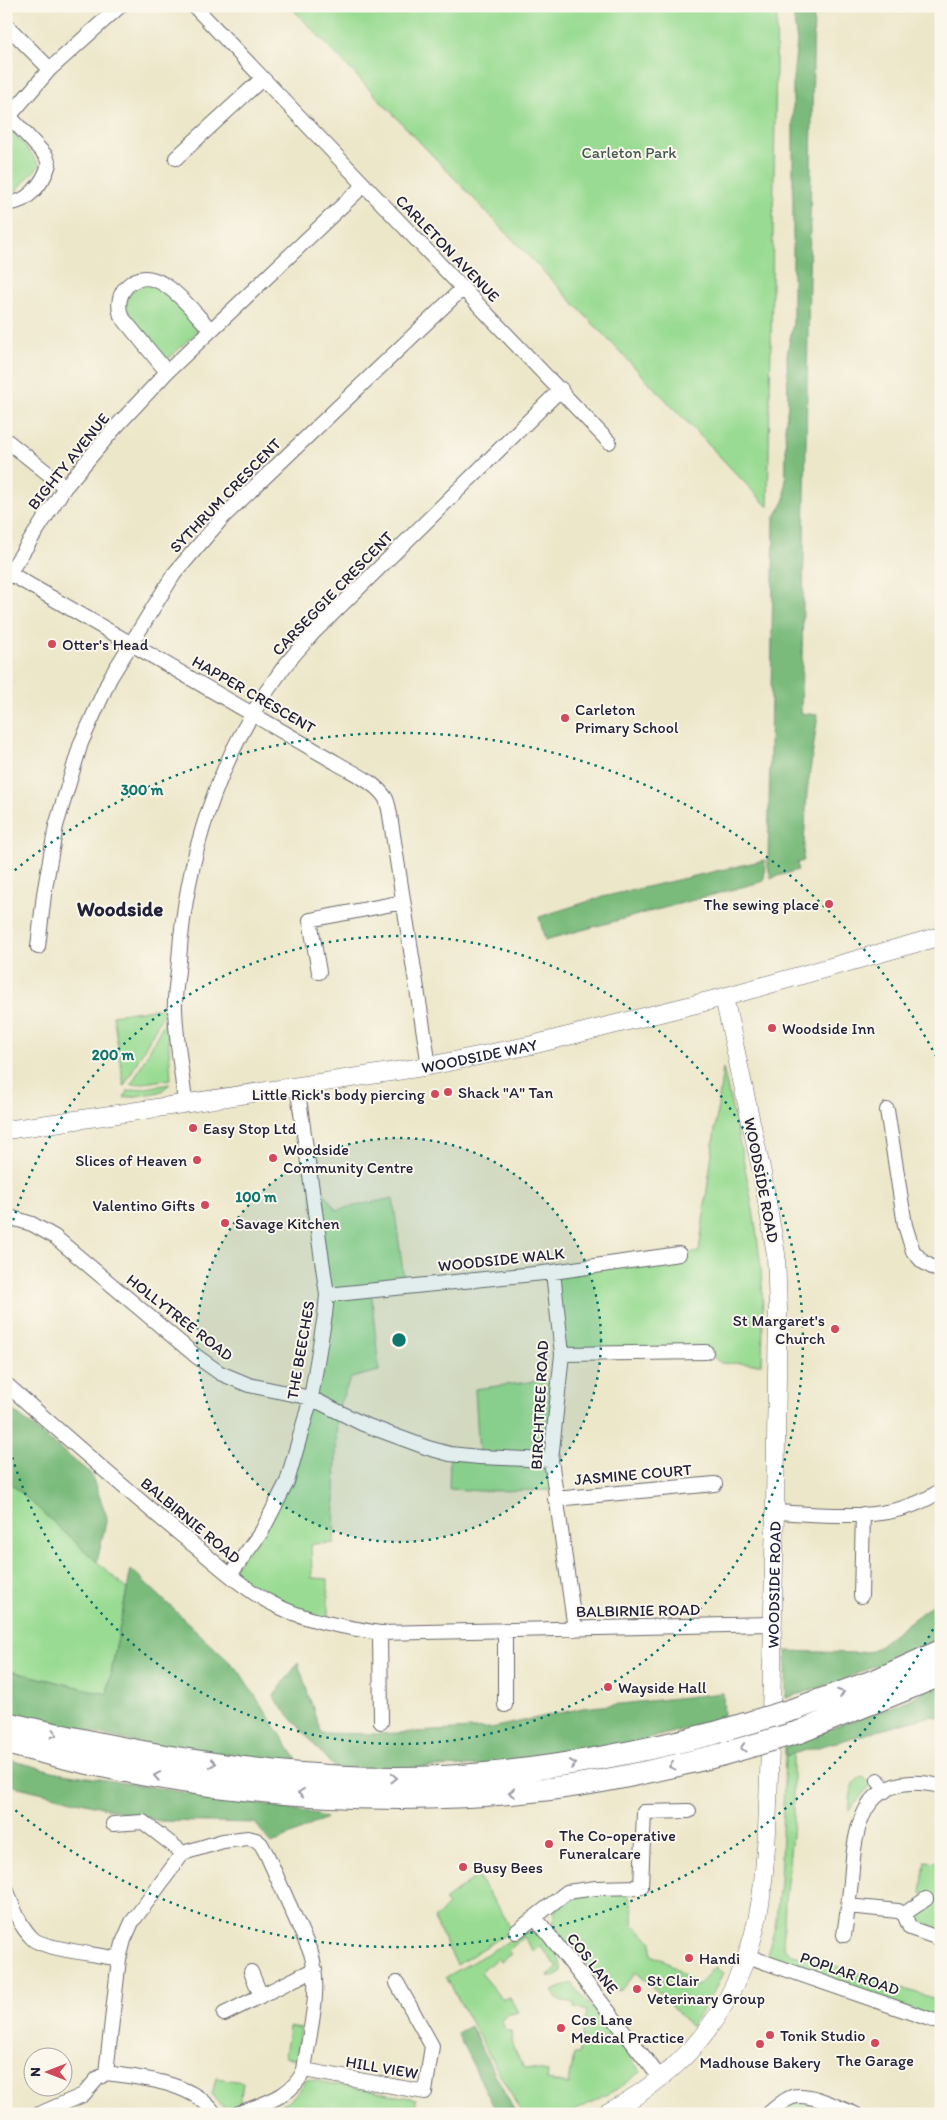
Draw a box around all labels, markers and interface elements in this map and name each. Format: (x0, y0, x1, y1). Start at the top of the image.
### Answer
park label: Carleton Park (581, 143, 677, 162)
street label: CARLETON AVENUE (392, 191, 504, 306)
street label: BIGHTY AVENUE (24, 409, 113, 514)
street label: SYTHRUM CRESCENT (166, 434, 285, 557)
street label: CARSEGGIE CRESCENT (268, 527, 397, 660)
place label: Otter's Head (62, 635, 149, 654)
marker: Otter's Head (46, 638, 58, 650)
street label: HAPPER CRESCENT (189, 651, 319, 737)
place label: Carleton Primary School (575, 700, 679, 737)
marker: Carleton Primary School (559, 712, 571, 724)
text: 300 m (121, 781, 164, 799)
place label: The sewing place (704, 895, 819, 914)
district label: Woodside (77, 896, 163, 921)
marker: The sewing place (823, 898, 835, 910)
place label: Woodside Inn (782, 1019, 875, 1038)
marker: Woodside Inn (766, 1022, 778, 1034)
street label: WOODSIDE WAY (420, 1035, 539, 1077)
text: 200 m (92, 1046, 135, 1064)
place label: Shack "A" Tan (458, 1083, 553, 1102)
place label: Little Rick's body piercing (252, 1085, 426, 1104)
marker: Shack "A" Tan (442, 1086, 454, 1098)
marker: Little Rick's body piercing (429, 1088, 441, 1100)
street label: WOODSIDE ROAD (740, 1116, 783, 1244)
place label: Easy Stop Ltd (203, 1119, 297, 1138)
marker: Easy Stop Ltd (187, 1122, 199, 1134)
place label: Woodside Community Centre (283, 1140, 413, 1177)
place label: Slices of Heaven (75, 1151, 187, 1170)
marker: Woodside Community Centre (267, 1152, 279, 1164)
marker: Slices of Heaven (191, 1154, 203, 1166)
text: 100 m (235, 1188, 277, 1206)
place label: Valentino Gifts (92, 1196, 195, 1215)
marker: Valentino Gifts (199, 1199, 211, 1211)
place label: Savage Kitchen (235, 1214, 340, 1233)
marker: Savage Kitchen (219, 1217, 231, 1229)
street label: WOODSIDE WALK (437, 1243, 566, 1276)
street label: HOLLYTREE ROAD (123, 1270, 237, 1365)
street label: THE BEECHES (282, 1299, 319, 1401)
place label: St Margaret's Church (733, 1311, 825, 1348)
marker: St Margaret's Church (829, 1323, 841, 1335)
centre of rings (390, 1331, 408, 1349)
street label: BIRCHTREE ROAD (527, 1340, 552, 1470)
street label: JASMINE COURT (573, 1460, 693, 1489)
street label: BALBIRNIE ROAD (137, 1473, 245, 1568)
street label: WOODSIDE ROAD (763, 1521, 785, 1649)
street label: BALBIRNIE ROAD (576, 1600, 701, 1621)
place label: Wayside Hall (618, 1678, 707, 1697)
marker: Wayside Hall (602, 1681, 614, 1693)
one-way arrow (836, 1689, 845, 1699)
one-way arrow (49, 1728, 58, 1739)
one-way arrow (738, 1742, 747, 1753)
one-way arrow (210, 1757, 218, 1768)
one-way arrow (569, 1759, 577, 1770)
one-way arrow (669, 1761, 677, 1771)
one-way arrow (152, 1771, 161, 1781)
one-way arrow (390, 1773, 398, 1783)
one-way arrow (508, 1787, 516, 1798)
one-way arrow (297, 1788, 305, 1799)
place label: The Co-operative Funeralcare (559, 1826, 676, 1863)
marker: The Co-operative Funeralcare (543, 1838, 555, 1850)
place label: Busy Bees (473, 1858, 543, 1877)
marker: Busy Bees (457, 1861, 469, 1873)
street label: COS LANE (563, 1929, 622, 1998)
street label: POPLAR ROAD (798, 1948, 902, 1999)
place label: Handi (699, 1949, 740, 1968)
marker: Handi (683, 1952, 695, 1964)
place label: St Clair Veterinary Group (647, 1971, 765, 2008)
marker: St Clair Veterinary Group (631, 1983, 643, 1995)
place label: Cos Lane Medical Practice (571, 2010, 685, 2047)
marker: Cos Lane Medical Practice (555, 2022, 567, 2034)
place label: Tonik Studio (780, 2026, 865, 2045)
marker: Tonik Studio (764, 2029, 776, 2041)
marker: The Garage (869, 2037, 881, 2049)
marker: Madhouse Bakery (754, 2038, 766, 2050)
north arrow (22, 2048, 72, 2098)
place label: The Garage (836, 2051, 914, 2070)
street label: HILL VIEW (344, 2052, 420, 2083)
place label: Madhouse Bakery (699, 2053, 821, 2072)
text: N (27, 2067, 44, 2077)

